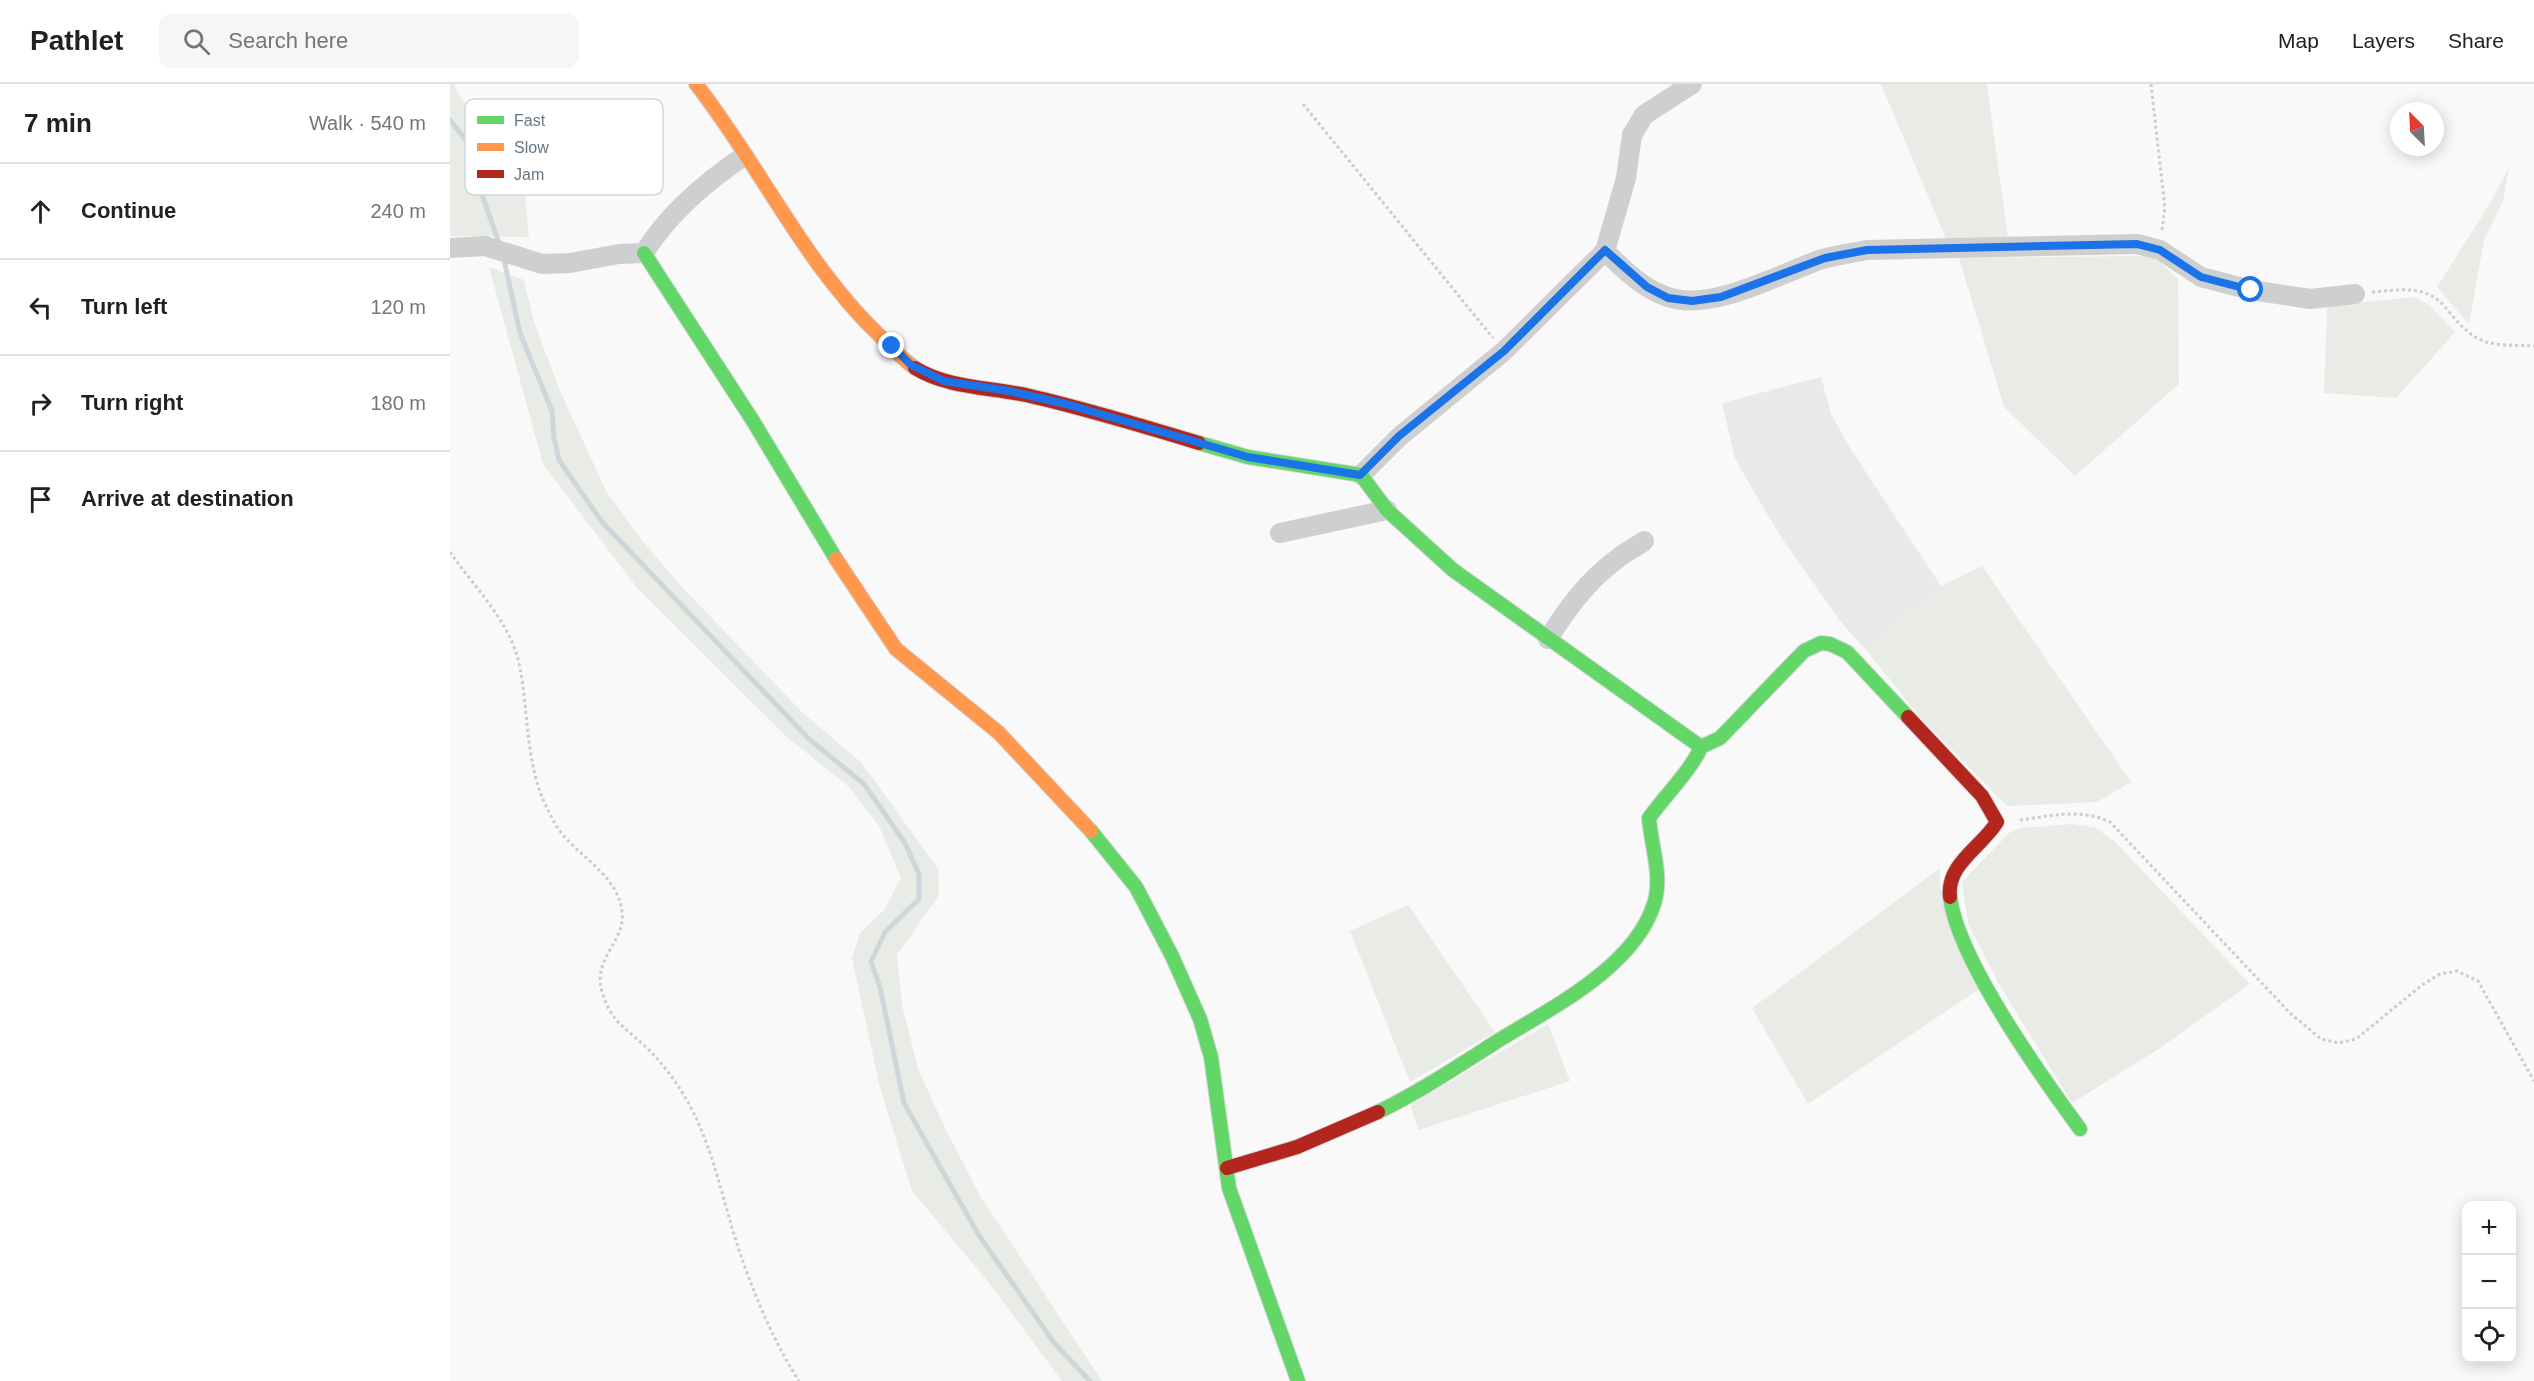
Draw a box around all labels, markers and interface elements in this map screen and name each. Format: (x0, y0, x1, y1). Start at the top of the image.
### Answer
search box (159, 14, 579, 68)
text: Pathlet (30, 25, 123, 56)
icon: search (180, 25, 213, 58)
text: Search here (228, 28, 348, 53)
text: Map (2278, 29, 2319, 52)
text: Layers (2352, 29, 2415, 52)
text: Share (2448, 29, 2504, 52)
legend (465, 99, 663, 195)
north arrow (2390, 102, 2444, 156)
text: 7 min (24, 108, 92, 138)
text: Walk · 540 m (309, 112, 426, 134)
text: Fast (514, 112, 546, 129)
text: Slow (514, 139, 549, 156)
text: Jam (514, 166, 544, 183)
icon: ahead (24, 195, 57, 228)
text: Continue (81, 198, 176, 223)
text: 240 m (370, 200, 426, 222)
route start (2237, 276, 2263, 302)
icon: left (24, 291, 57, 324)
text: Turn left (81, 294, 167, 319)
text: 120 m (370, 296, 426, 318)
route end (878, 332, 904, 358)
icon: right (24, 387, 57, 420)
text: Turn right (81, 390, 183, 415)
text: 180 m (370, 392, 426, 414)
icon: arrive (24, 483, 57, 516)
text: Arrive at destination (81, 486, 294, 511)
map controls (2462, 1201, 2516, 1363)
button: + (2462, 1201, 2516, 1255)
button: − (2462, 1255, 2516, 1309)
button: locate (2462, 1309, 2516, 1363)

